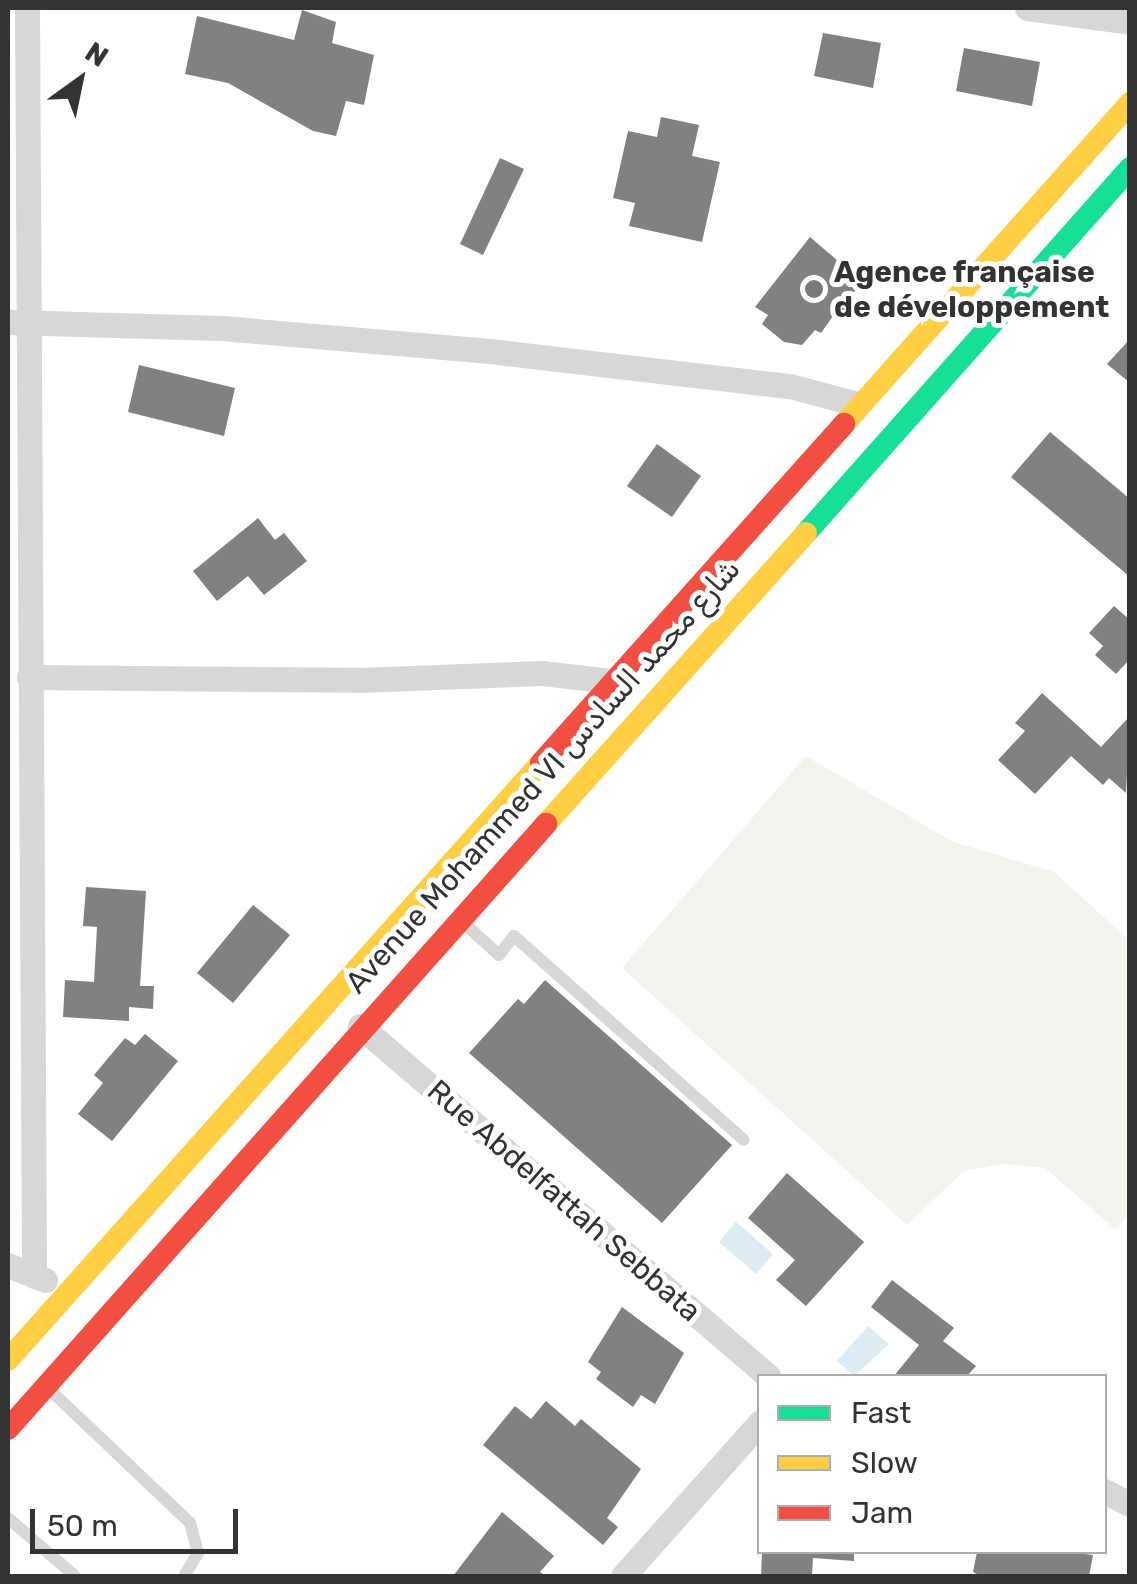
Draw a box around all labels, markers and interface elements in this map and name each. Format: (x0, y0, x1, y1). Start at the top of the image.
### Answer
north arrow (30, 30, 130, 130)
text: N (79, 35, 114, 74)
place label: Agence française de développement (834, 254, 1109, 324)
marker: Agence française de développement (803, 278, 825, 300)
street label: Avenue Mohammed VI شارع محمد السادس (338, 551, 748, 1001)
street label: Rue Abdelfattah Sebbata (420, 1072, 708, 1330)
legend (757, 1374, 1107, 1554)
text: Fast (851, 1395, 911, 1431)
text: Slow (851, 1445, 918, 1481)
scale bar (35, 1489, 242, 1551)
text: Jam (851, 1495, 913, 1531)
text: 50 m (47, 1508, 118, 1544)

